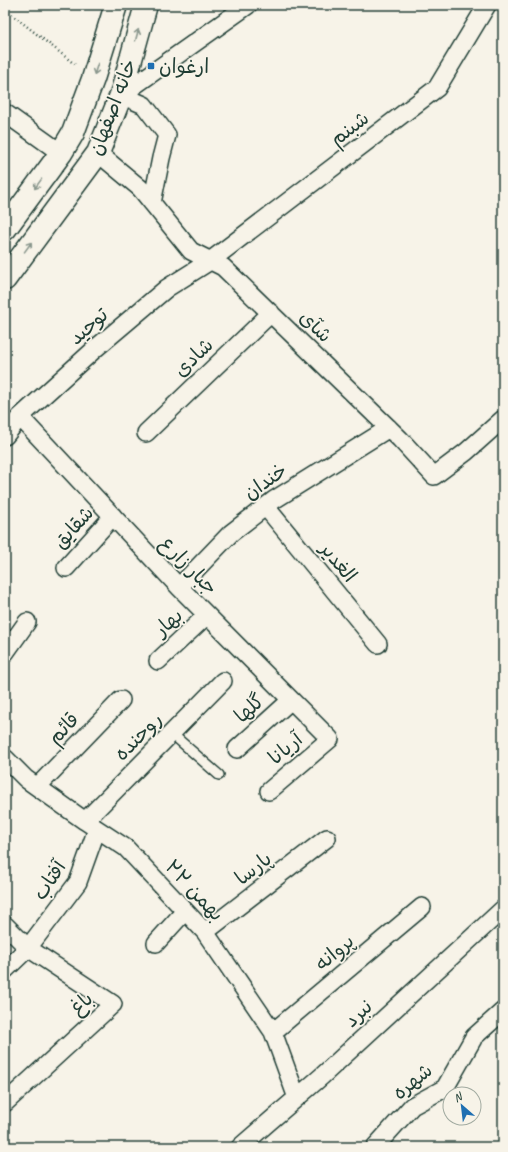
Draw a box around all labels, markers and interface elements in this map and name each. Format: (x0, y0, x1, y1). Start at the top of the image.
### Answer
one-way arrow (134, 29, 142, 42)
place label: ارغوان (159, 54, 209, 79)
street label: خانه اصفهان (83, 55, 142, 159)
marker: ارغوان (146, 61, 156, 71)
one-way arrow (92, 62, 99, 75)
street label: شبنم (325, 106, 375, 153)
one-way arrow (34, 178, 42, 189)
one-way arrow (24, 242, 32, 253)
street label: توحید (63, 302, 113, 350)
street label: شآی (294, 305, 337, 348)
street label: شادی (168, 332, 218, 382)
street label: خندان (239, 458, 292, 505)
street label: شقایق (48, 501, 99, 554)
street label: جبار زارع (154, 531, 223, 601)
street label: الغدیر (314, 536, 362, 587)
street label: بهار (147, 603, 188, 643)
street label: گلها (229, 688, 270, 728)
street label: قائم (42, 707, 86, 751)
street label: روحنده (109, 707, 168, 766)
street label: آریانا (263, 726, 309, 770)
street label: پارسا (230, 846, 277, 891)
street label: ۲۲ بهمن (160, 854, 229, 926)
street label: آفتاب (27, 855, 72, 905)
street label: پروانه (309, 929, 359, 976)
street label: باغ (64, 986, 99, 1021)
street label: نبرد (339, 994, 378, 1033)
street label: شهره (387, 1058, 437, 1105)
north arrow (442, 1086, 482, 1126)
text: N (451, 1088, 466, 1105)

